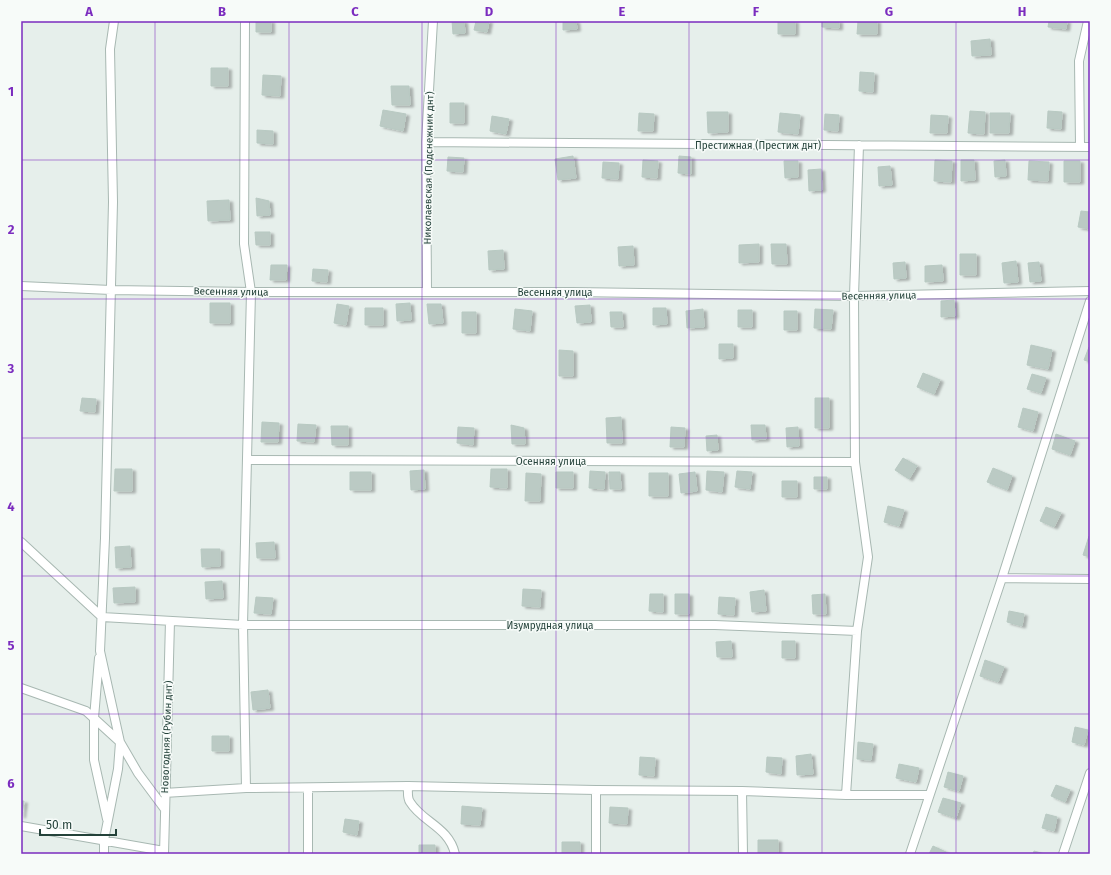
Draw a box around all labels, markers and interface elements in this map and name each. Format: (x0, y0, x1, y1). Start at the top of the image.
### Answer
text: A (84, 4, 93, 19)
text: B (218, 4, 226, 19)
text: C (351, 4, 359, 19)
text: D (485, 4, 494, 19)
text: E (619, 4, 626, 19)
text: F (753, 4, 760, 19)
text: G (885, 4, 893, 19)
text: H (1018, 4, 1026, 19)
text: 1 (8, 84, 14, 99)
street label: Николаевская (Подснежник днт) (421, 91, 436, 245)
street label: Престижная (Престиж днт) (695, 139, 821, 152)
text: 2 (8, 222, 15, 237)
street label: Весенняя улица (193, 285, 269, 299)
street label: Весенняя улица (518, 287, 592, 299)
street label: Весенняя улица (841, 289, 917, 303)
text: 3 (7, 361, 15, 376)
street label: Осенняя улица (516, 456, 586, 468)
text: 4 (7, 499, 15, 514)
street label: Изумрудная улица (507, 620, 593, 632)
text: 5 (8, 638, 15, 653)
street label: Новогодняя (Рубин днт) (158, 681, 175, 794)
text: 6 (7, 776, 15, 791)
scale bar (40, 811, 116, 837)
text: 50 m (46, 818, 72, 832)

